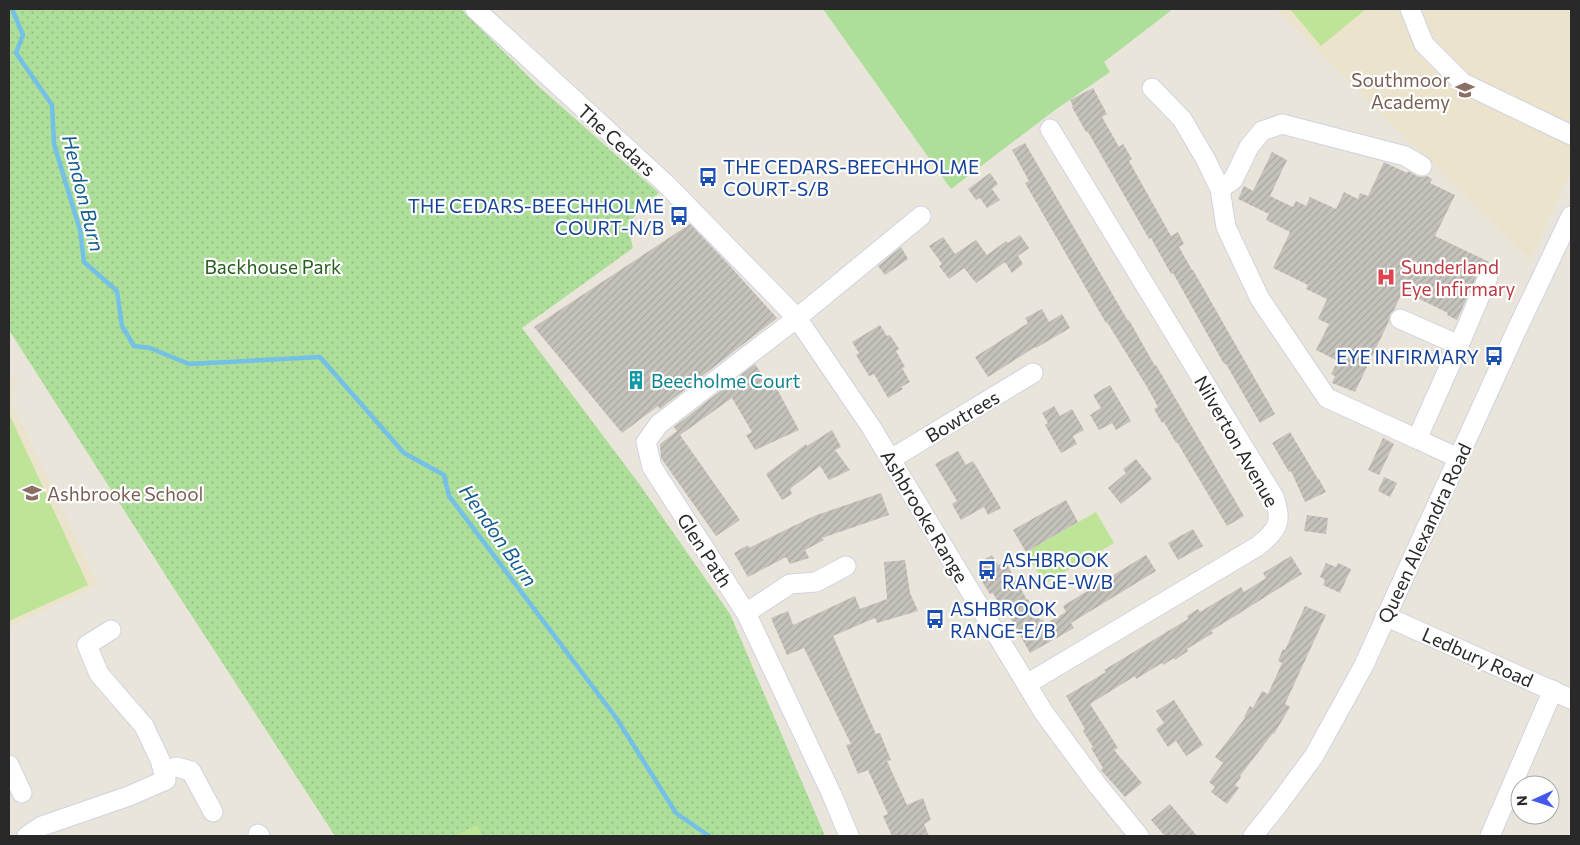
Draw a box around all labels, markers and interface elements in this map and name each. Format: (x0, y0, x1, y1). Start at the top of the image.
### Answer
place label: Southmoor Academy (1351, 68, 1450, 113)
school or university icon: Southmoor Academy (1454, 79, 1476, 101)
street label: The Cedars (573, 99, 661, 181)
water label: Hendon Burn (58, 132, 110, 254)
place label: THE CEDARS-BEECHHOLME COURT-S/B (723, 155, 979, 200)
bus stop icon: THE CEDARS-BEECHHOLME COURT-S/B (697, 166, 719, 188)
place label: THE CEDARS-BEECHHOLME COURT-N/B (408, 194, 664, 239)
bus stop icon: THE CEDARS-BEECHHOLME COURT-N/B (668, 205, 690, 227)
park label: Backhouse Park (205, 255, 341, 278)
place label: Sunderland Eye Infirmary (1401, 255, 1515, 300)
hospital icon: Sunderland Eye Infirmary (1375, 266, 1397, 288)
place label: EYE INFIRMARY (1336, 345, 1479, 368)
bus stop icon: EYE INFIRMARY (1483, 345, 1505, 367)
building icon: Beecholme Court (625, 369, 647, 391)
place label: Beecholme Court (651, 369, 801, 392)
street label: Nilverton Avenue (1190, 371, 1284, 511)
street label: Bowtrees (921, 385, 1003, 447)
street label: Queen Alexandra Road (1372, 439, 1476, 627)
street label: Ashbrooke Range (876, 445, 974, 587)
water label: Hendon Burn (455, 479, 543, 591)
school or university icon: Ashbrooke School (21, 482, 43, 504)
place label: Ashbrooke School (47, 482, 203, 505)
street label: Glen Path (673, 509, 737, 591)
place label: ASHBROOK RANGE-W/B (1002, 548, 1113, 593)
bus stop icon: ASHBROOK RANGE-W/B (976, 559, 998, 581)
place label: ASHBROOK RANGE-E/B (950, 597, 1057, 642)
bus stop icon: ASHBROOK RANGE-E/B (924, 608, 946, 630)
street label: Ledbury Road (1419, 622, 1537, 692)
north arrow (1510, 775, 1560, 825)
text: N (1513, 795, 1530, 806)

